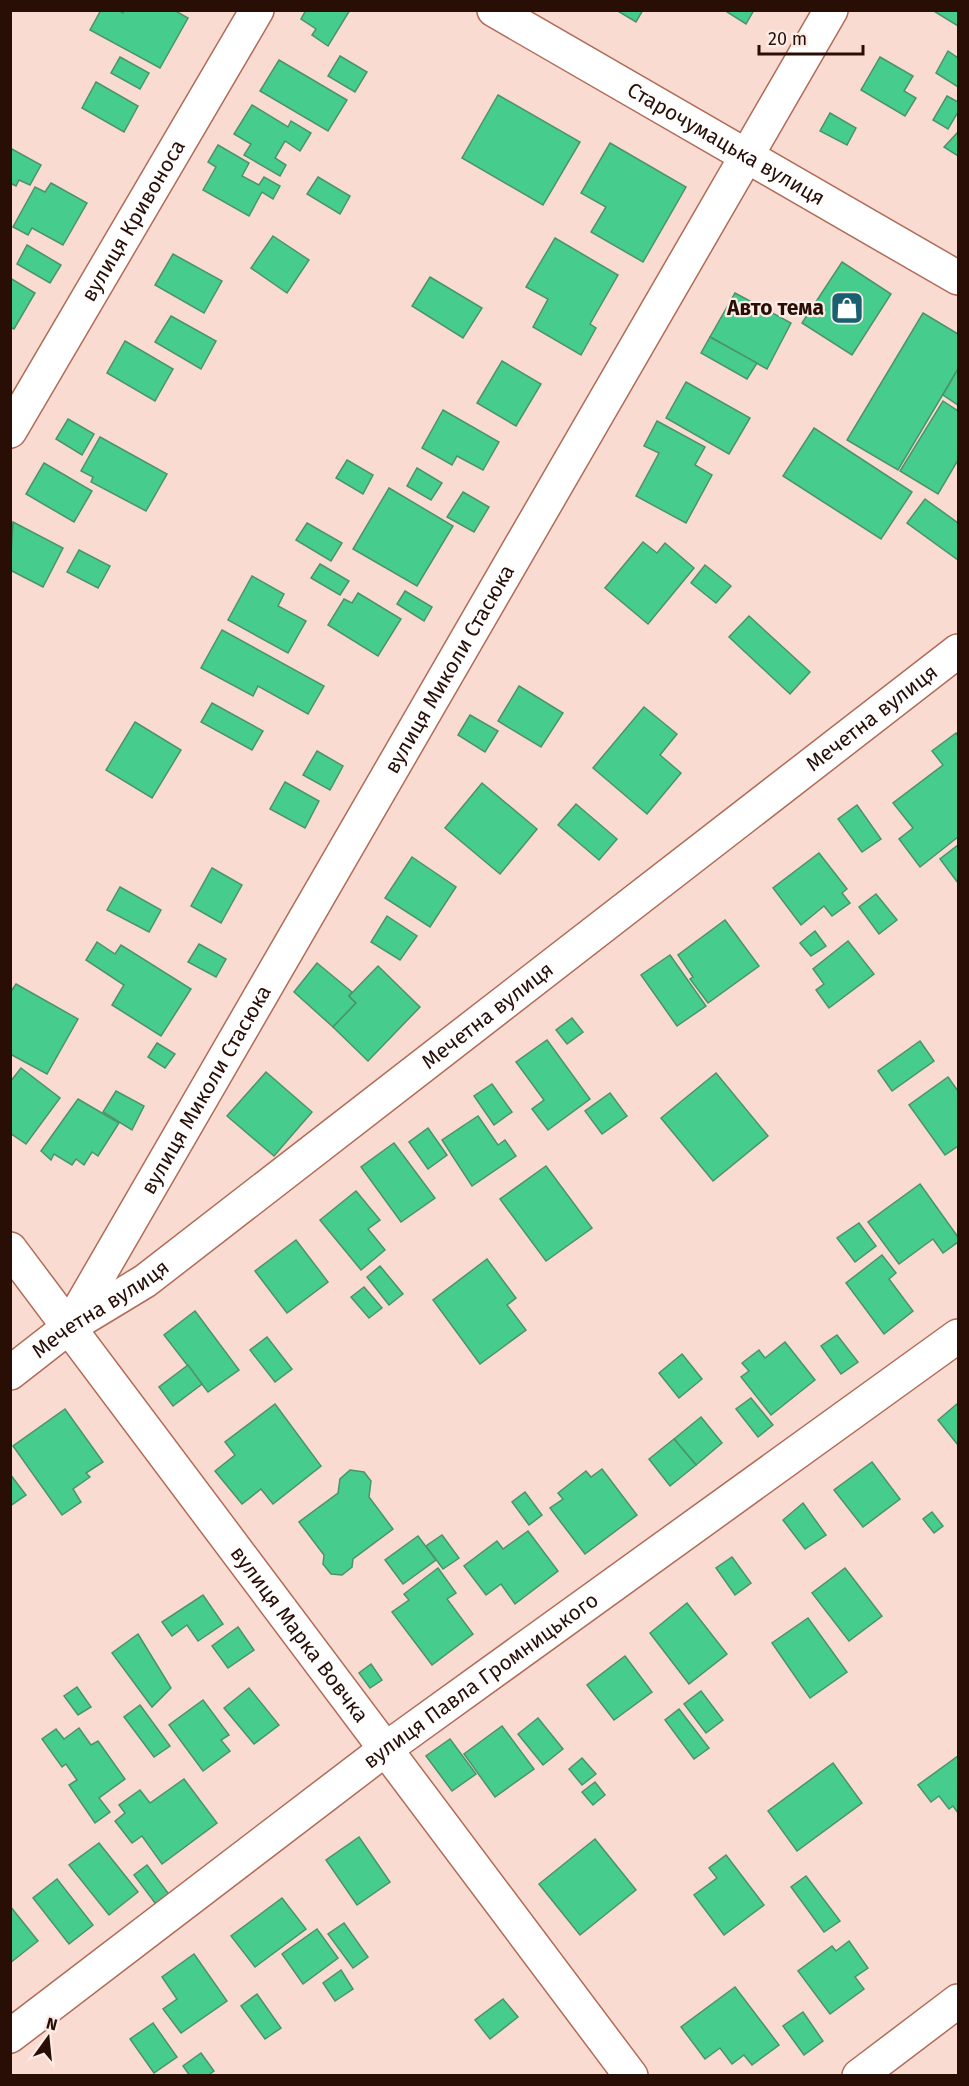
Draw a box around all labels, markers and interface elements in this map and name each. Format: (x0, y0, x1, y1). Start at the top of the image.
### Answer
scale bar (759, 18, 862, 56)
text: 20 m (768, 28, 807, 50)
street label: Старочумацька вулиця (623, 77, 830, 211)
street label: вулиця Кривоноса (76, 135, 191, 306)
shop icon: Авто тема (829, 290, 865, 326)
place label: Авто тема (726, 295, 824, 321)
street label: вулиця Миколи Стасюка (379, 560, 520, 778)
street label: Мечетна вулиця (801, 659, 943, 777)
street label: Мечетна вулиця (417, 956, 559, 1075)
street label: вулиця Миколи Стасюка (136, 981, 277, 1199)
street label: Мечетна вулиця (27, 1254, 174, 1364)
street label: вулиця Марка Вовчка (225, 1541, 374, 1728)
street label: вулиця Павла Громницького (358, 1587, 603, 1774)
north arrow (18, 2008, 78, 2068)
text: N (44, 2013, 59, 2035)

